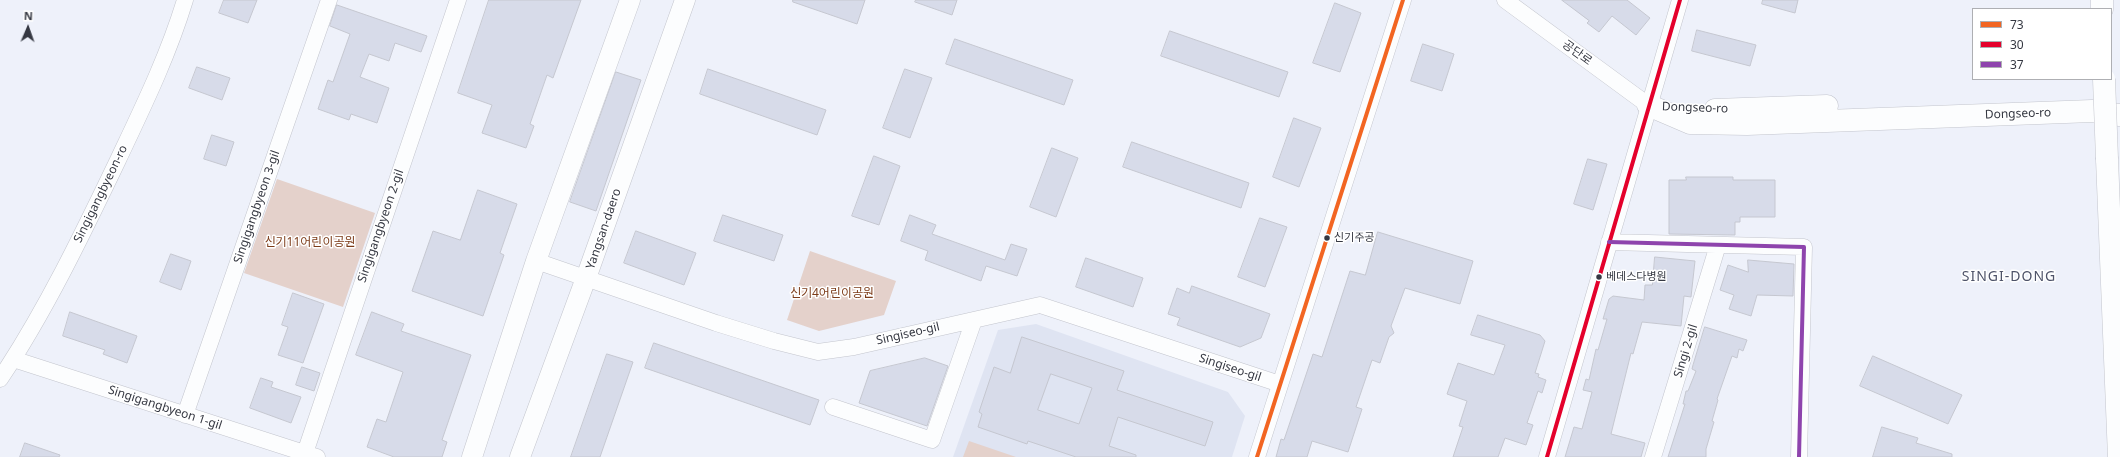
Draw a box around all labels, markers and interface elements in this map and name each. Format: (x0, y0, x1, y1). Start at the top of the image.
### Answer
north arrow (8, 8, 48, 48)
text: N (24, 8, 33, 23)
legend (1972, 8, 2112, 80)
text: 73 (2010, 16, 2024, 33)
text: 30 (2010, 36, 2024, 53)
street label: 공단로 (1559, 37, 1595, 69)
text: 37 (2010, 56, 2024, 73)
street label: Dongseo-ro (1662, 100, 1728, 116)
street label: Dongseo-ro (1985, 106, 2051, 122)
street label: Singigangbyeon-ro (71, 143, 131, 245)
street label: Singigangbyeon 3-gil (231, 149, 283, 265)
street label: Singigangbyeon 2-gil (355, 168, 407, 284)
street label: Yangsan-daero (583, 187, 625, 271)
place label: 신기주공 (1334, 231, 1374, 245)
marker: 신기주공 (1322, 233, 1332, 243)
park label: 신기11어린이공원 (264, 236, 356, 250)
district label: SINGI-DONG (1962, 269, 2056, 285)
place label: 베데스다병원 (1606, 270, 1667, 284)
marker: 베데스다병원 (1594, 272, 1604, 282)
park label: 신기4어린이공원 (790, 287, 874, 301)
street label: Singiseo-gil (875, 320, 941, 348)
street label: Singi 2-gil (1671, 323, 1701, 379)
street label: Singiseo-gil (1197, 351, 1263, 385)
street label: Singigangbyeon 1-gil (106, 383, 224, 433)

